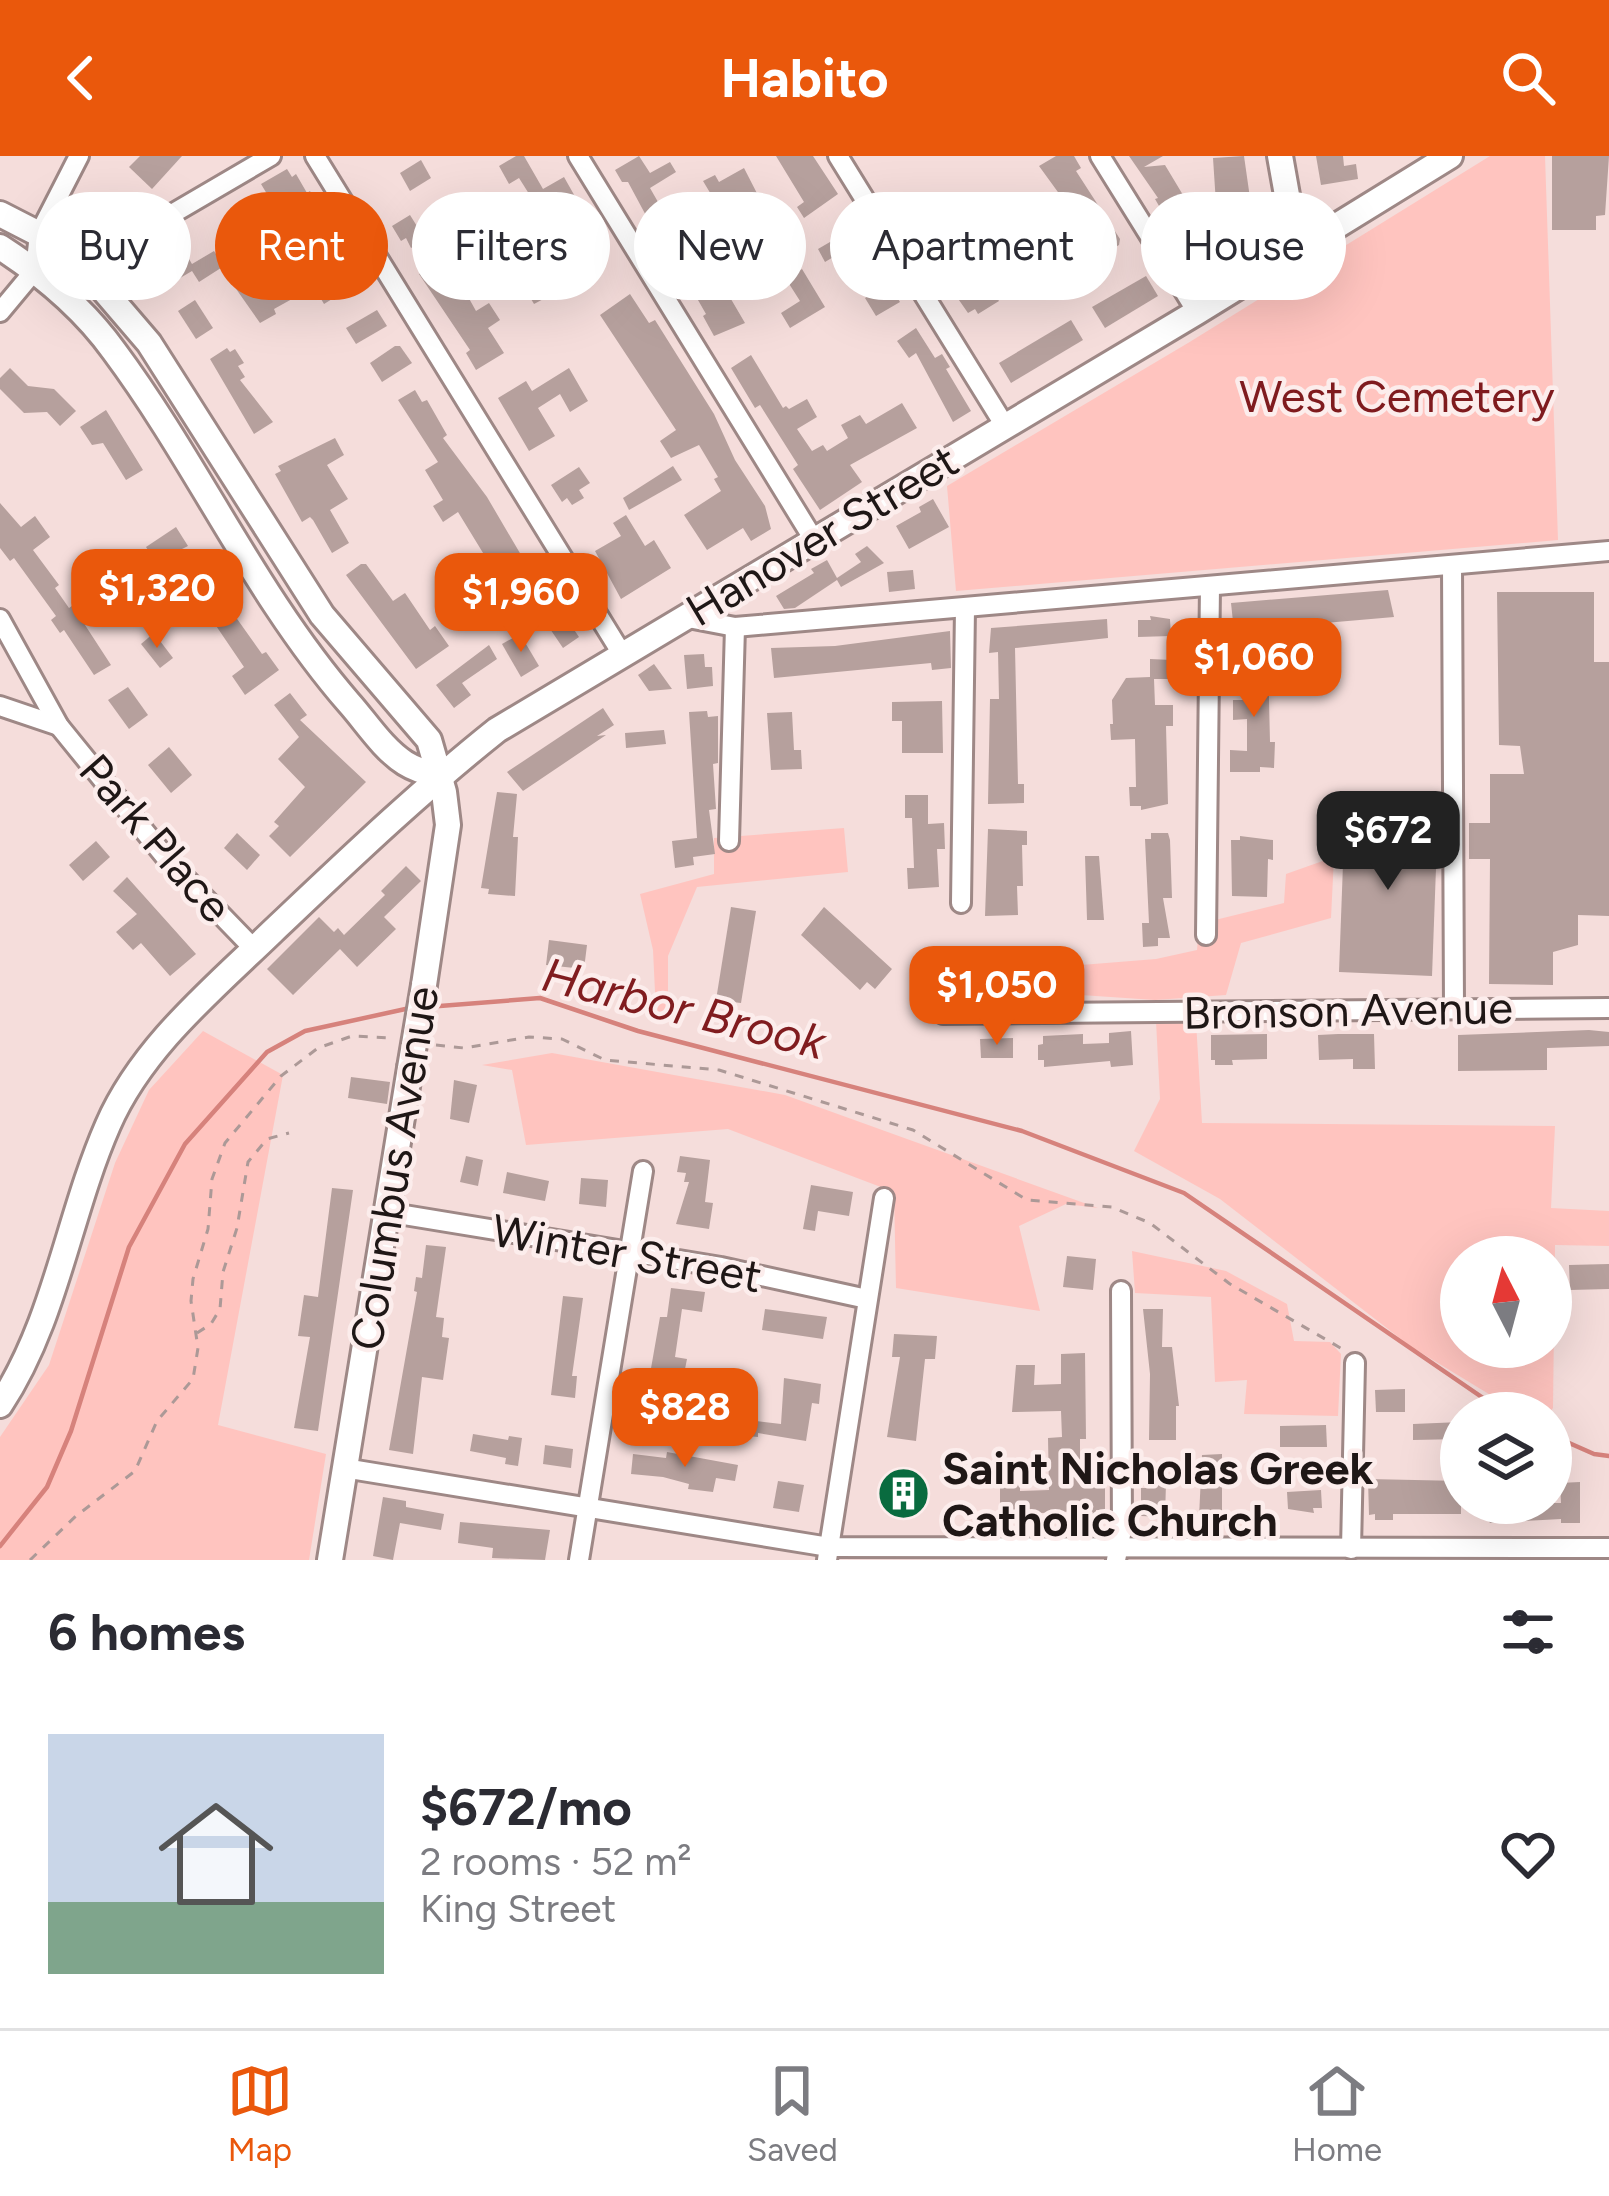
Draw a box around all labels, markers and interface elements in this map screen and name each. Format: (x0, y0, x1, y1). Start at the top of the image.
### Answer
icon: back (48, 45, 114, 111)
icon: search (1495, 45, 1561, 111)
text: Habito (720, 46, 889, 111)
chip: Buy (36, 192, 191, 300)
chip: Rent (215, 192, 388, 300)
chip: Filters (412, 192, 610, 300)
chip: New (634, 192, 806, 300)
chip: Apartment (830, 192, 1117, 300)
chip: House (1141, 192, 1346, 300)
park label: West Cemetery (1239, 369, 1555, 423)
street label: Hanover Street (676, 433, 968, 637)
pin: $1,320 (59, 549, 255, 651)
pin: $1,960 (423, 553, 619, 655)
text: $1,320 (98, 564, 216, 611)
text: $1,960 (462, 568, 580, 615)
pin: $1,060 (1156, 618, 1352, 720)
text: $1,060 (1193, 633, 1315, 680)
street label: Park Place (69, 743, 243, 933)
pin: $672 (1317, 791, 1459, 893)
text: $672 (1344, 806, 1432, 853)
water label: Harbor Brook (537, 945, 833, 1072)
pin: $1,050 (899, 946, 1095, 1048)
text: $1,050 (936, 961, 1058, 1008)
street label: Bronson Avenue (1183, 980, 1513, 1040)
street label: Columbus Avenue (339, 982, 449, 1354)
street label: Winter Street (488, 1203, 766, 1303)
north arrow (1440, 1236, 1572, 1368)
map controls (1440, 1236, 1572, 1524)
pin: $828 (614, 1368, 756, 1470)
text: $828 (639, 1383, 731, 1430)
button: layers (1440, 1392, 1572, 1524)
place label: Saint Nicholas Greek Catholic Church (942, 1441, 1374, 1547)
building icon: Saint Nicholas Greek Catholic Church (875, 1466, 931, 1522)
icon: filters (1495, 1599, 1561, 1665)
text: 6 homes (48, 1602, 245, 1663)
text: $672/mo (420, 1777, 632, 1838)
icon: home (144, 1782, 288, 1926)
icon: heart (1495, 1821, 1561, 1887)
text: 2 rooms · 52 m² (420, 1838, 692, 1885)
text: King Street (420, 1885, 616, 1932)
tab: Map (227, 2058, 293, 2169)
tab: Saved (747, 2058, 838, 2169)
tab: Home (1292, 2058, 1382, 2169)

